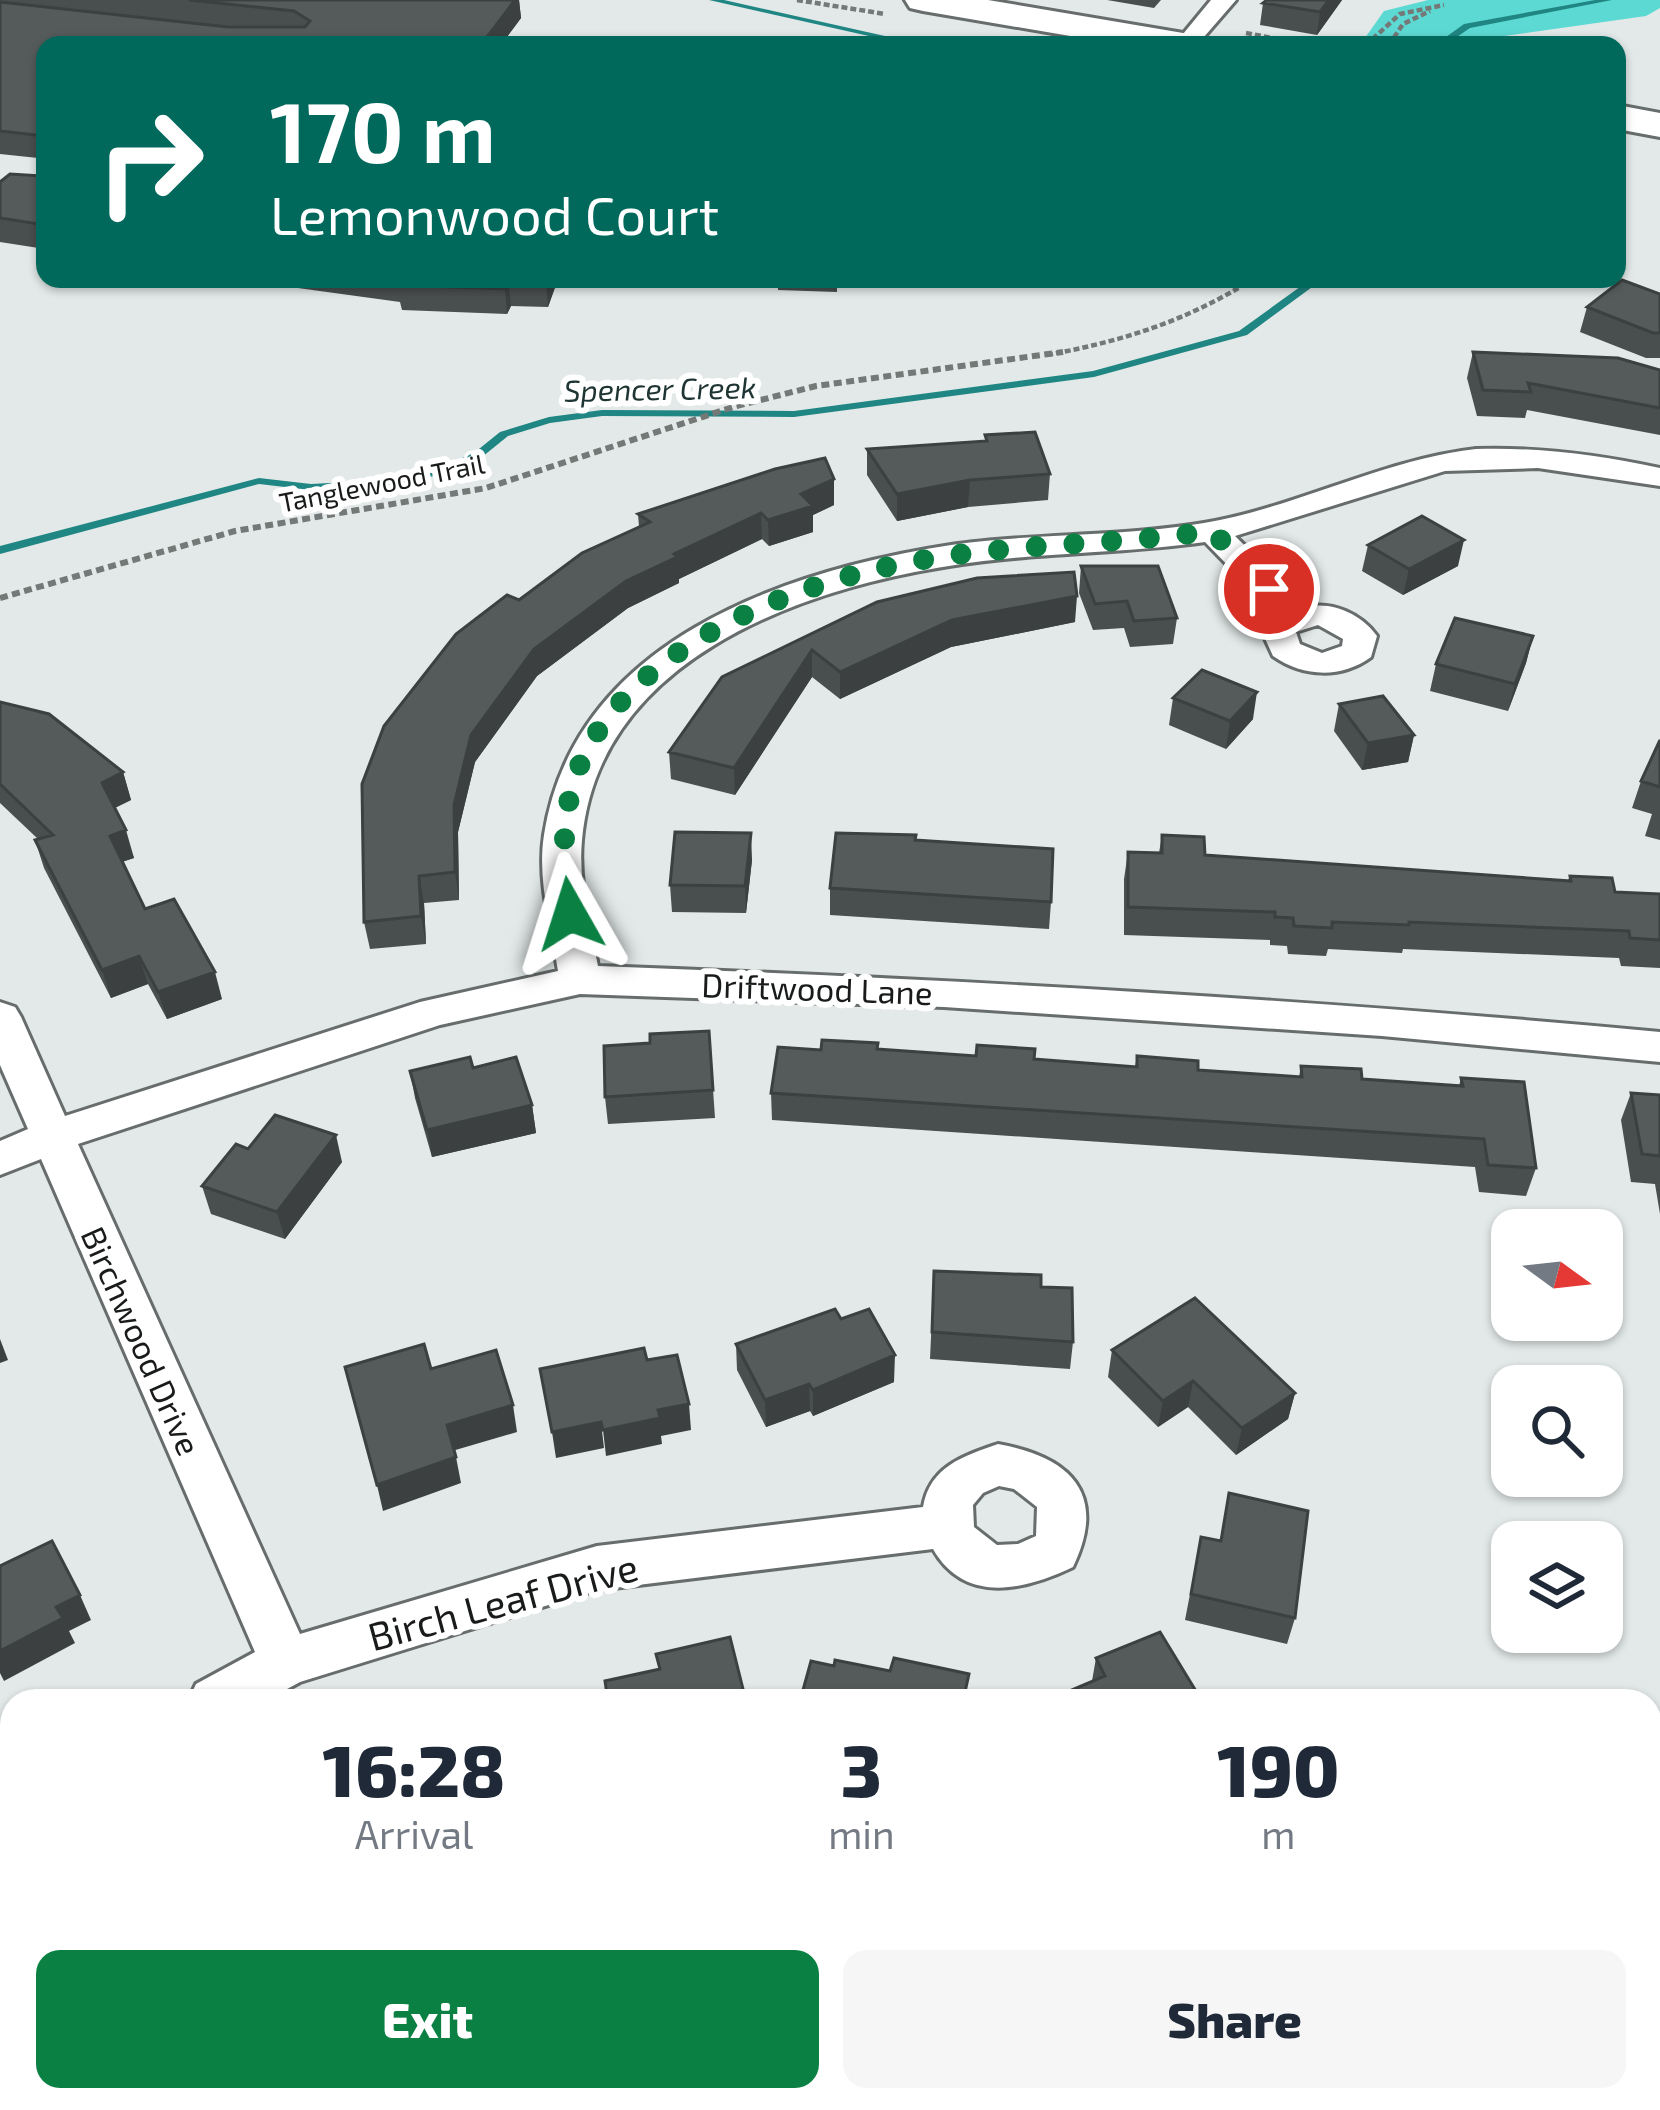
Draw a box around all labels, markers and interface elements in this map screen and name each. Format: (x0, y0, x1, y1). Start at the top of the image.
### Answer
text: 170 m (270, 79, 496, 180)
icon: right (72, 84, 228, 240)
text: Lemonwood Court (270, 181, 719, 246)
water label: Spencer Creek (563, 368, 756, 408)
street label: Tanglewood Trail (276, 446, 487, 519)
pin (1218, 538, 1320, 640)
icon: arrive (1236, 556, 1302, 622)
position arrow (507, 851, 633, 977)
street label: Driftwood Lane (701, 964, 933, 1012)
north arrow (1491, 1209, 1623, 1341)
map controls (1491, 1209, 1623, 1653)
street label: Birchwood Drive (74, 1220, 210, 1461)
button: search (1491, 1365, 1623, 1497)
button: layers (1491, 1521, 1623, 1653)
street label: Birch Leaf Drive (363, 1542, 643, 1659)
text: 16:28 (323, 1725, 506, 1811)
text: 3 (841, 1725, 882, 1811)
text: 190 (1217, 1725, 1339, 1811)
text: Arrival (355, 1810, 473, 1857)
text: min (828, 1810, 895, 1857)
text: m (1261, 1810, 1295, 1857)
button: Exit (36, 1950, 819, 2088)
button: Share (843, 1950, 1626, 2088)

